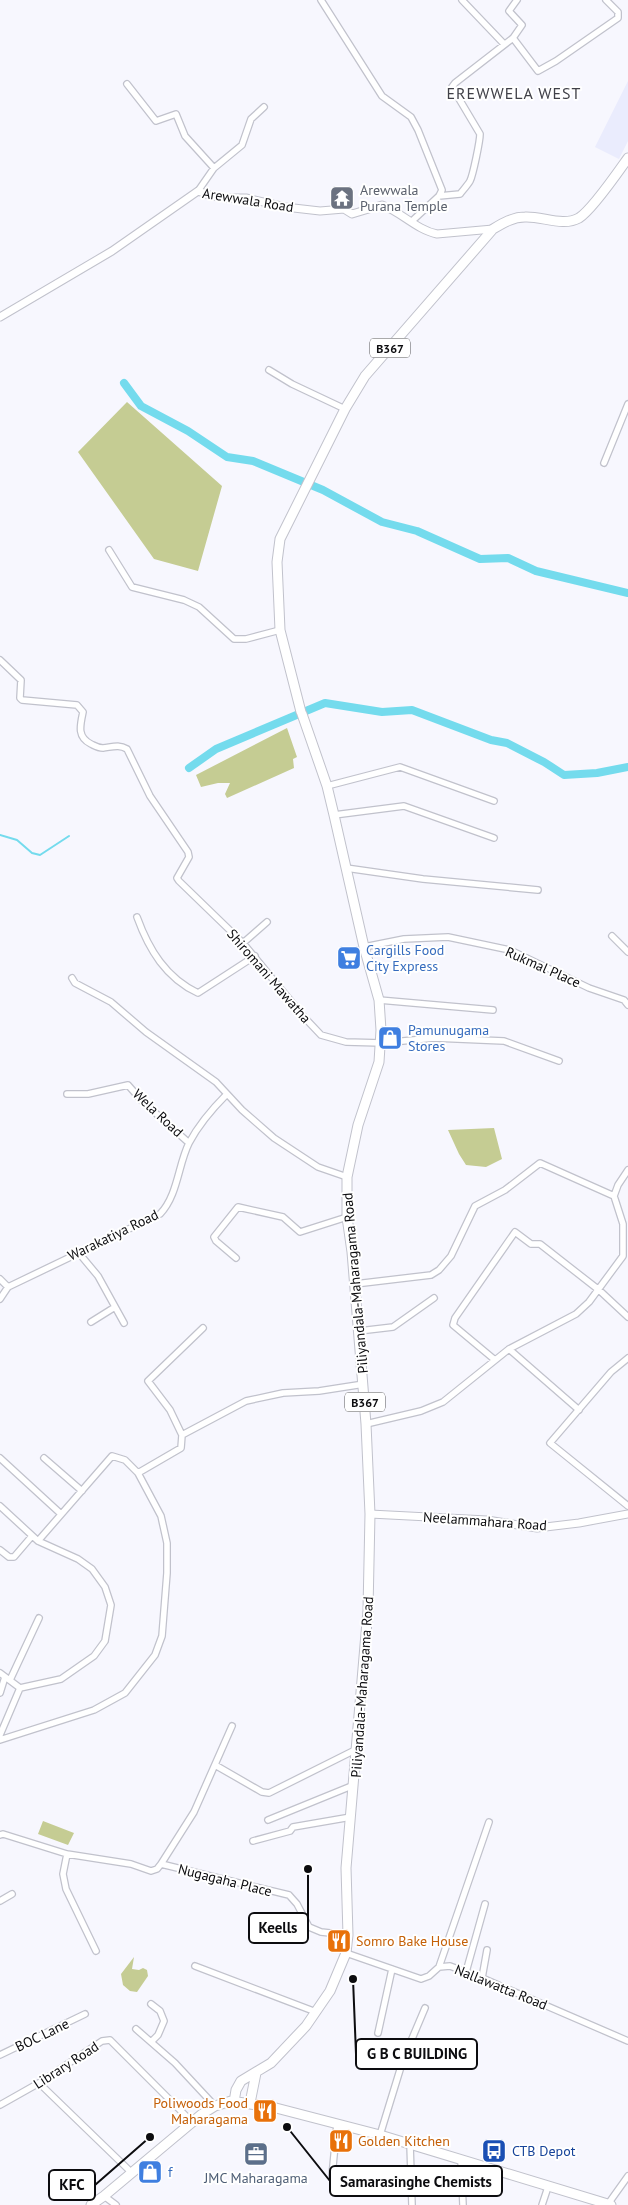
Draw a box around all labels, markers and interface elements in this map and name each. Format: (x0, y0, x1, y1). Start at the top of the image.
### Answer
district label: EREWWELA WEST (447, 83, 581, 103)
place label: Arewwala Purana Temple (360, 181, 448, 215)
street label: Arewwala Road (201, 184, 295, 216)
temple icon: Arewwala Purana Temple (329, 185, 355, 211)
road number: B367 (370, 338, 410, 358)
street label: Shiromani Mawatha (223, 925, 315, 1027)
place label: Cargills Food City Express (366, 941, 444, 975)
street label: Rukmal Place (503, 942, 583, 992)
supermarket icon: Cargills Food City Express (336, 945, 362, 971)
place label: Pamunugama Stores (408, 1021, 489, 1055)
shop icon: Pamunugama Stores (377, 1025, 403, 1051)
street label: Wela Road (129, 1085, 187, 1141)
street label: Piliyandala-Maharagama Road (338, 1192, 372, 1374)
street label: Warakatiya Road (65, 1205, 161, 1265)
road number: B367 (345, 1392, 385, 1411)
street label: Neelammahara Road (423, 1508, 547, 1534)
street label: Piliyandala-Maharagama Road (347, 1596, 377, 1778)
street label: Nugagaha Place (176, 1860, 274, 1900)
callout: Keells (249, 1913, 308, 1943)
text: Keells (259, 1918, 297, 1937)
restaurant icon: Somro Bake House (326, 1928, 352, 1954)
place label: Somro Bake House (356, 1932, 468, 1950)
street label: Nallawatta Road (452, 1960, 550, 2014)
street label: BOC Lane (12, 2014, 72, 2056)
street label: Library Road (30, 2037, 102, 2093)
callout: G B C BUILDING (356, 2039, 477, 2069)
text: G B C BUILDING (367, 2044, 467, 2063)
place label: Poliwoods Food Maharagama (153, 2094, 248, 2128)
restaurant icon: Poliwoods Food Maharagama (252, 2098, 278, 2124)
restaurant icon: Golden Kitchen (328, 2128, 354, 2154)
place label: Golden Kitchen (358, 2132, 450, 2150)
bus stop icon: CTB Depot (481, 2138, 507, 2164)
office icon: JMC Maharagama (243, 2141, 269, 2167)
place label: CTB Depot (512, 2142, 576, 2160)
shop icon: f (137, 2159, 163, 2185)
place label: f (168, 2163, 173, 2181)
callout: Samarasinghe Chemists (330, 2166, 502, 2196)
place label: JMC Maharagama (203, 2169, 308, 2187)
callout: KFC (49, 2170, 95, 2200)
text: Samarasinghe Chemists (340, 2172, 492, 2191)
text: KFC (59, 2175, 85, 2194)

